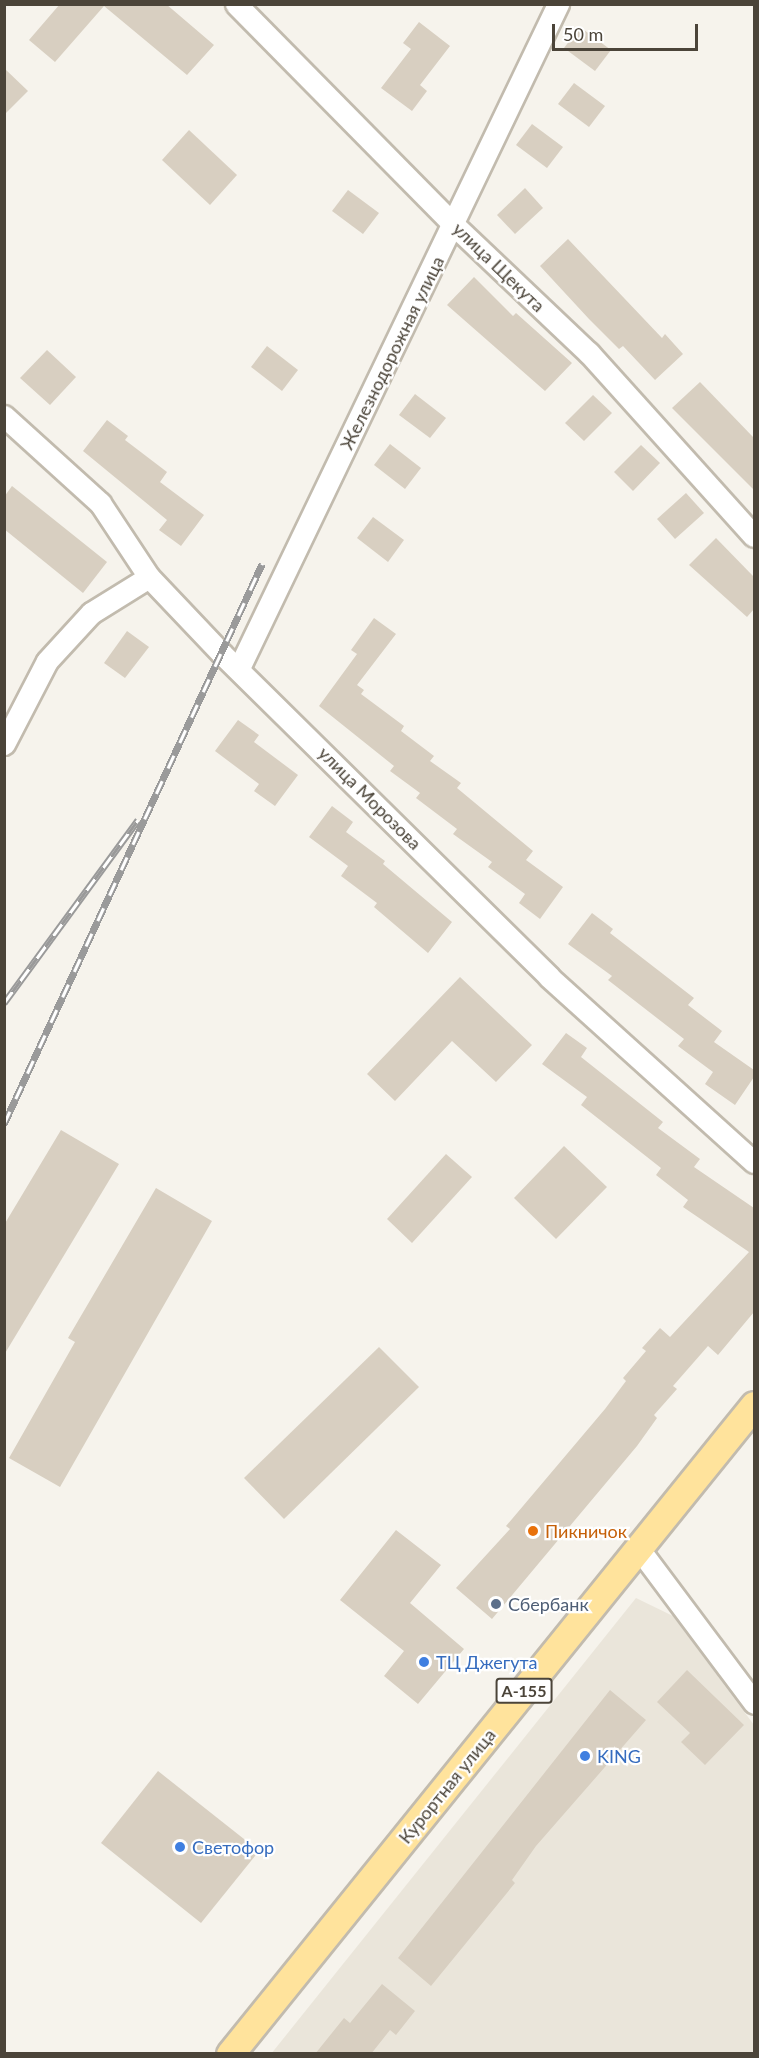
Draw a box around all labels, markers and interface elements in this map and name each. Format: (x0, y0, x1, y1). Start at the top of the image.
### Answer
scale bar (555, 12, 700, 50)
text: 50 m (563, 23, 603, 45)
street label: улица Щекута (449, 218, 549, 316)
street label: Железнодорожная улица (336, 253, 448, 453)
street label: улица Морозова (314, 742, 426, 854)
place label: Пикничок (545, 1520, 627, 1542)
marker: Пикничок (526, 1524, 540, 1538)
place label: Сбербанк (508, 1593, 589, 1615)
marker: Сбербанк (489, 1597, 503, 1611)
place label: ТЦ Джегута (436, 1651, 537, 1673)
marker: ТЦ Джегута (417, 1655, 431, 1669)
road number: А-155 (496, 1678, 552, 1704)
street label: Курортная улица (394, 1724, 500, 1848)
place label: KING (597, 1745, 641, 1767)
marker: KING (578, 1749, 592, 1763)
place label: Светофор (192, 1836, 274, 1858)
marker: Светофор (173, 1840, 187, 1854)

